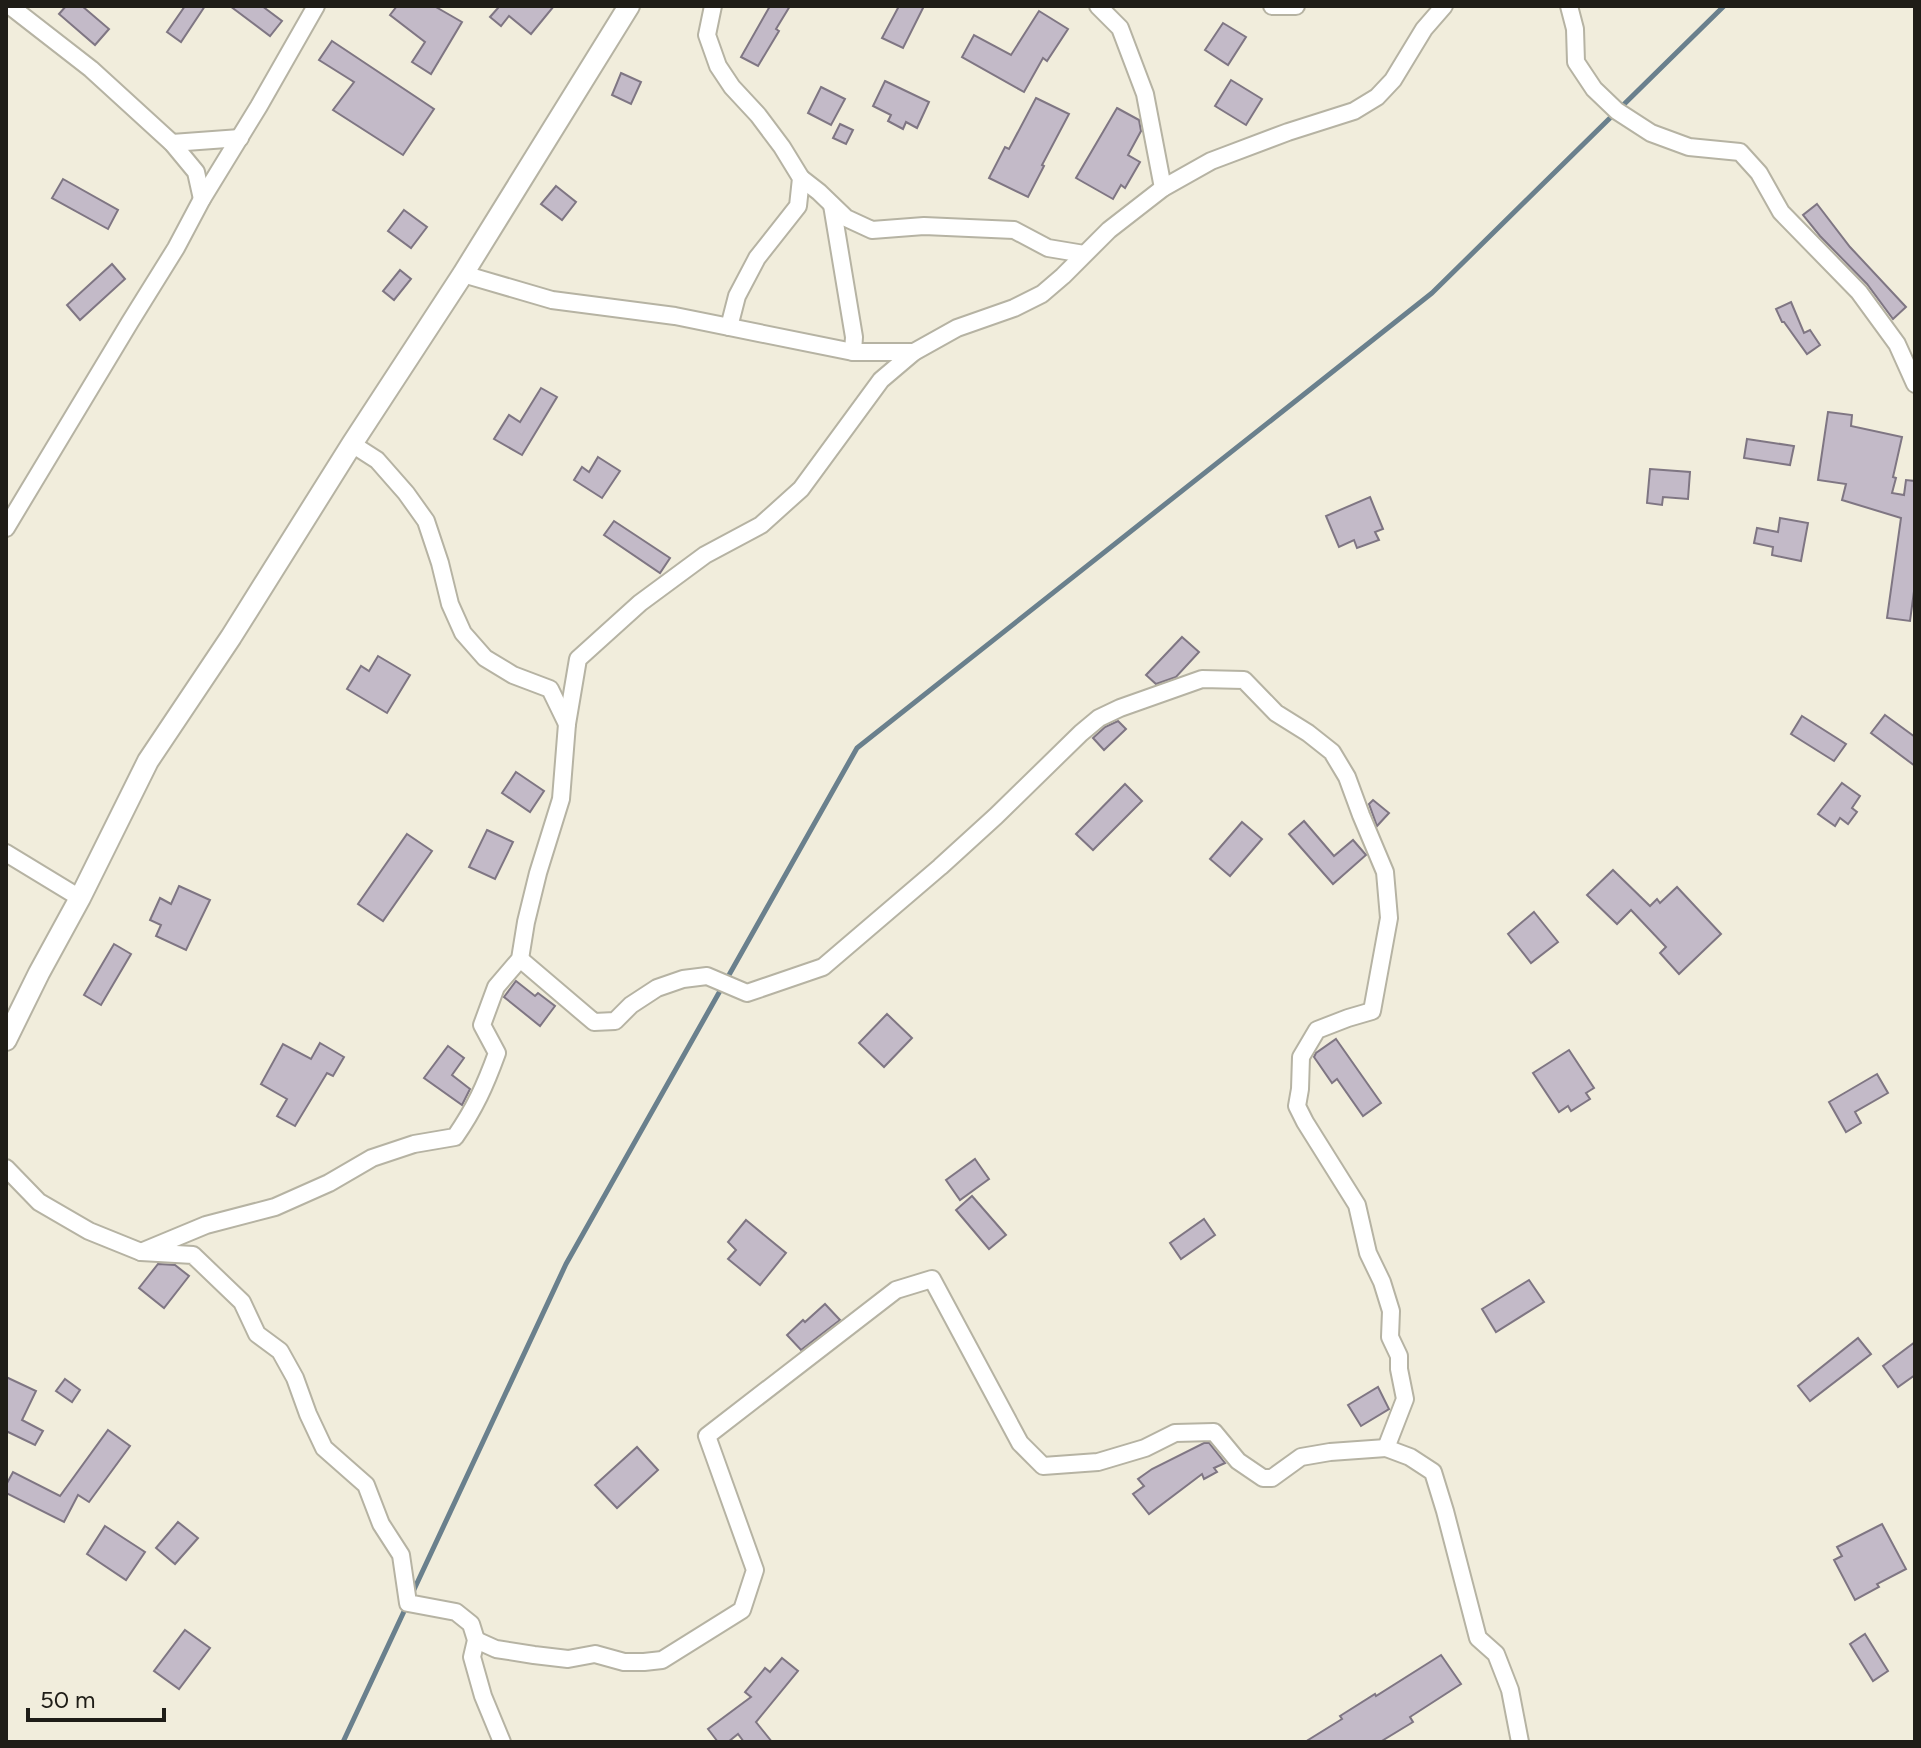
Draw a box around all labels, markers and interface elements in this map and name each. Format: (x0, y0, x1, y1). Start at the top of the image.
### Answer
scale bar (28, 1672, 164, 1722)
text: 50 m (40, 1685, 96, 1714)

